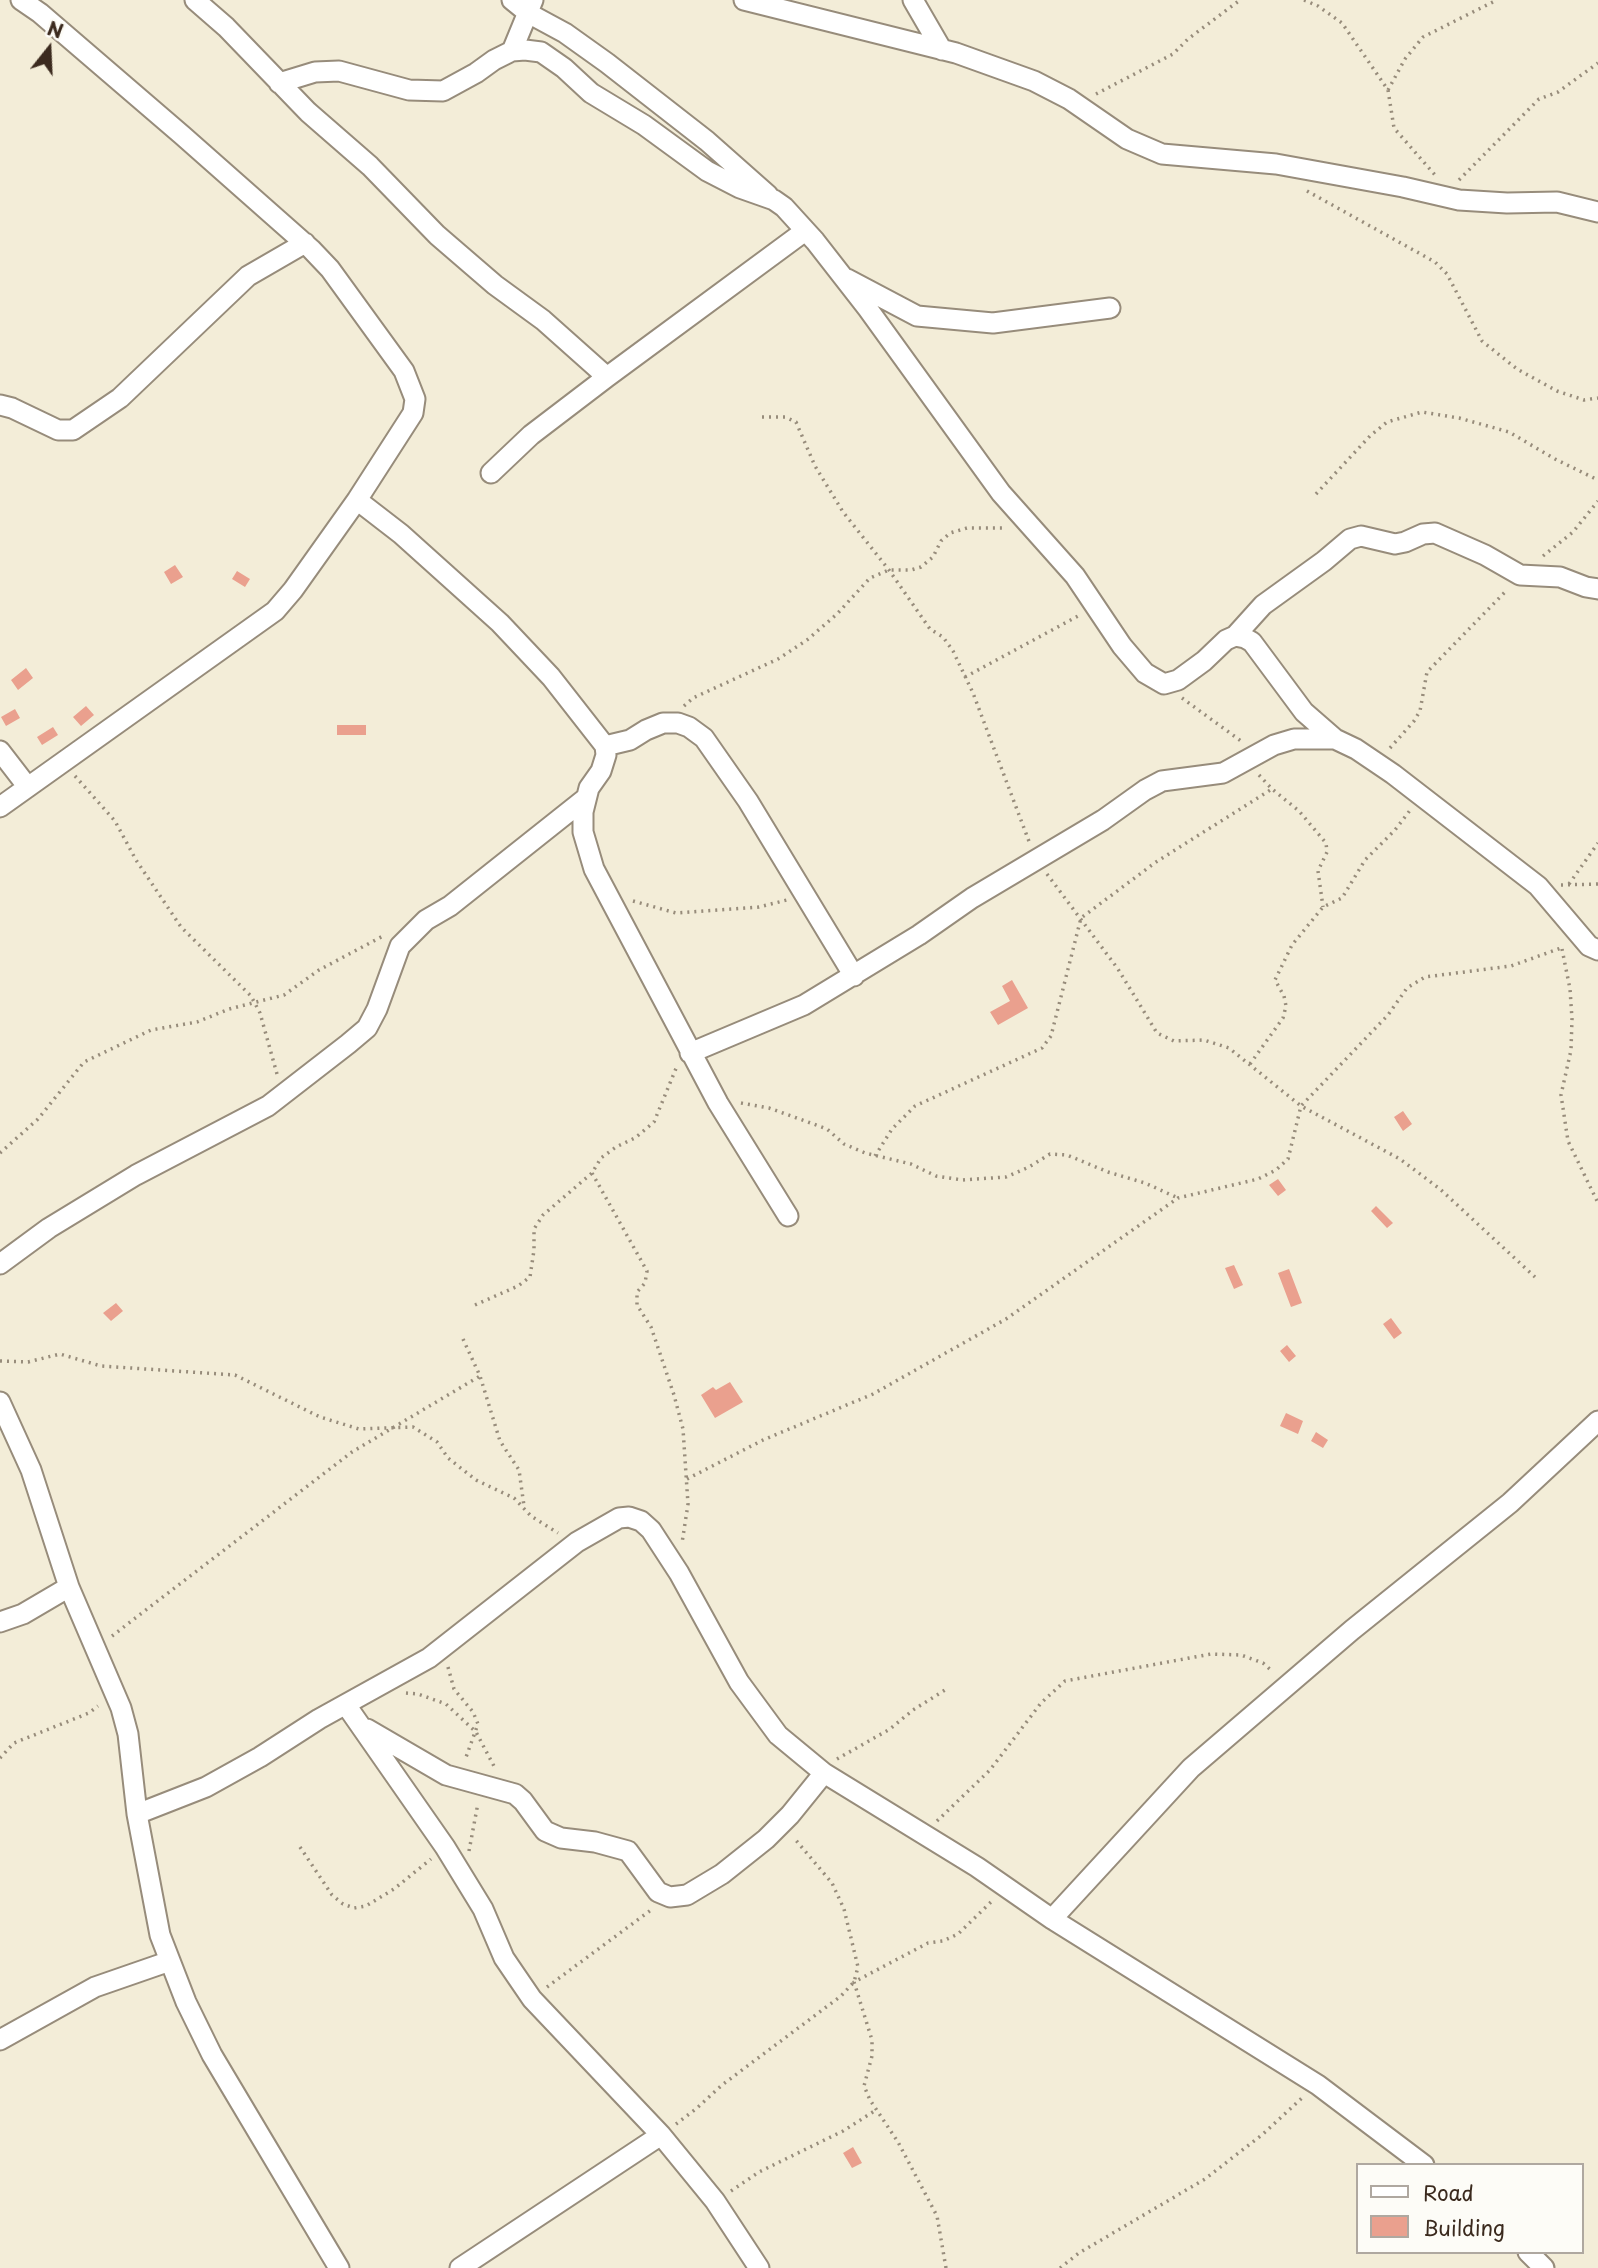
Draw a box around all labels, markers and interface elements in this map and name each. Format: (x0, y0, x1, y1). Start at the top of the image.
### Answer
text: N (44, 13, 67, 45)
north arrow (14, 14, 84, 84)
legend (1356, 2163, 1584, 2254)
text: Road (1423, 2176, 1474, 2208)
text: Building (1423, 2211, 1505, 2243)

